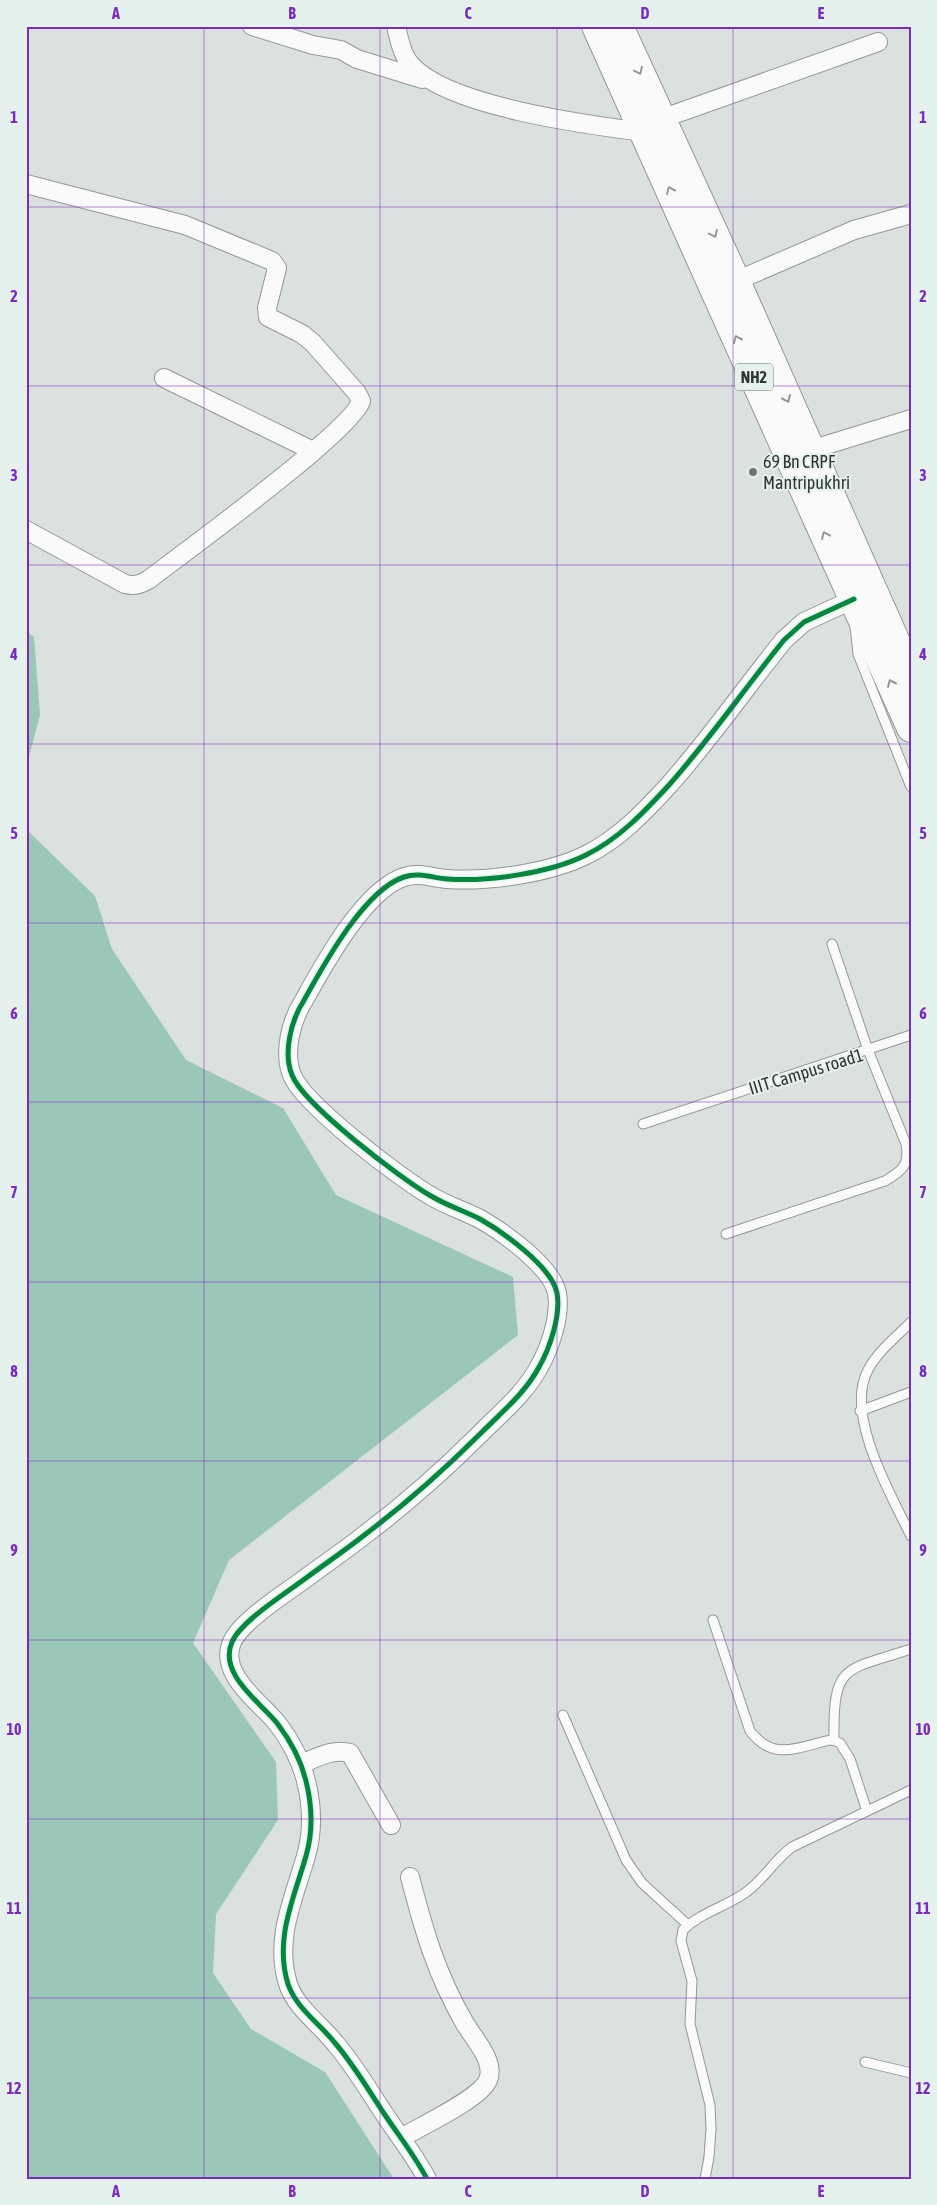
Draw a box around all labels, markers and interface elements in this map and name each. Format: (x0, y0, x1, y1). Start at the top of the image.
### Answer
text: A (111, 4, 120, 22)
text: B (288, 4, 296, 22)
text: C (464, 4, 472, 22)
text: D (641, 4, 650, 22)
text: E (818, 4, 825, 22)
one-way arrow (633, 65, 643, 74)
text: 1 (10, 108, 18, 126)
text: 1 (919, 108, 927, 126)
one-way arrow (666, 186, 677, 195)
one-way arrow (708, 229, 719, 238)
text: 2 (10, 287, 18, 305)
text: 2 (919, 287, 927, 305)
one-way arrow (732, 335, 743, 344)
road number: NH2 (735, 364, 773, 391)
one-way arrow (781, 394, 792, 403)
place label: 69 Bn CRPF Mantripukhri (763, 451, 850, 493)
text: 3 (10, 466, 18, 484)
marker: 69 Bn CRPF Mantripukhri (747, 466, 759, 478)
text: 3 (919, 466, 927, 484)
one-way arrow (820, 531, 831, 540)
text: 4 (9, 645, 18, 663)
text: 4 (918, 645, 927, 663)
one-way arrow (886, 679, 897, 688)
text: 5 (10, 824, 18, 842)
text: 5 (919, 824, 927, 842)
text: 6 (10, 1004, 18, 1022)
text: 6 (919, 1004, 927, 1022)
street label: IIIT Campus road1 (746, 1044, 866, 1099)
text: 7 (10, 1183, 18, 1201)
text: 7 (919, 1183, 927, 1201)
text: 8 (10, 1362, 18, 1380)
text: 8 (919, 1362, 927, 1380)
text: 9 (10, 1541, 18, 1559)
text: 9 (919, 1541, 927, 1559)
text: 10 (6, 1720, 22, 1738)
text: 10 (915, 1720, 931, 1738)
text: 11 (6, 1899, 22, 1917)
text: 11 (915, 1899, 931, 1917)
text: 12 (6, 2079, 22, 2097)
text: 12 (915, 2079, 931, 2097)
text: A (111, 2182, 120, 2200)
text: B (288, 2182, 296, 2200)
text: C (464, 2182, 472, 2200)
text: D (641, 2182, 650, 2200)
text: E (818, 2182, 825, 2200)

